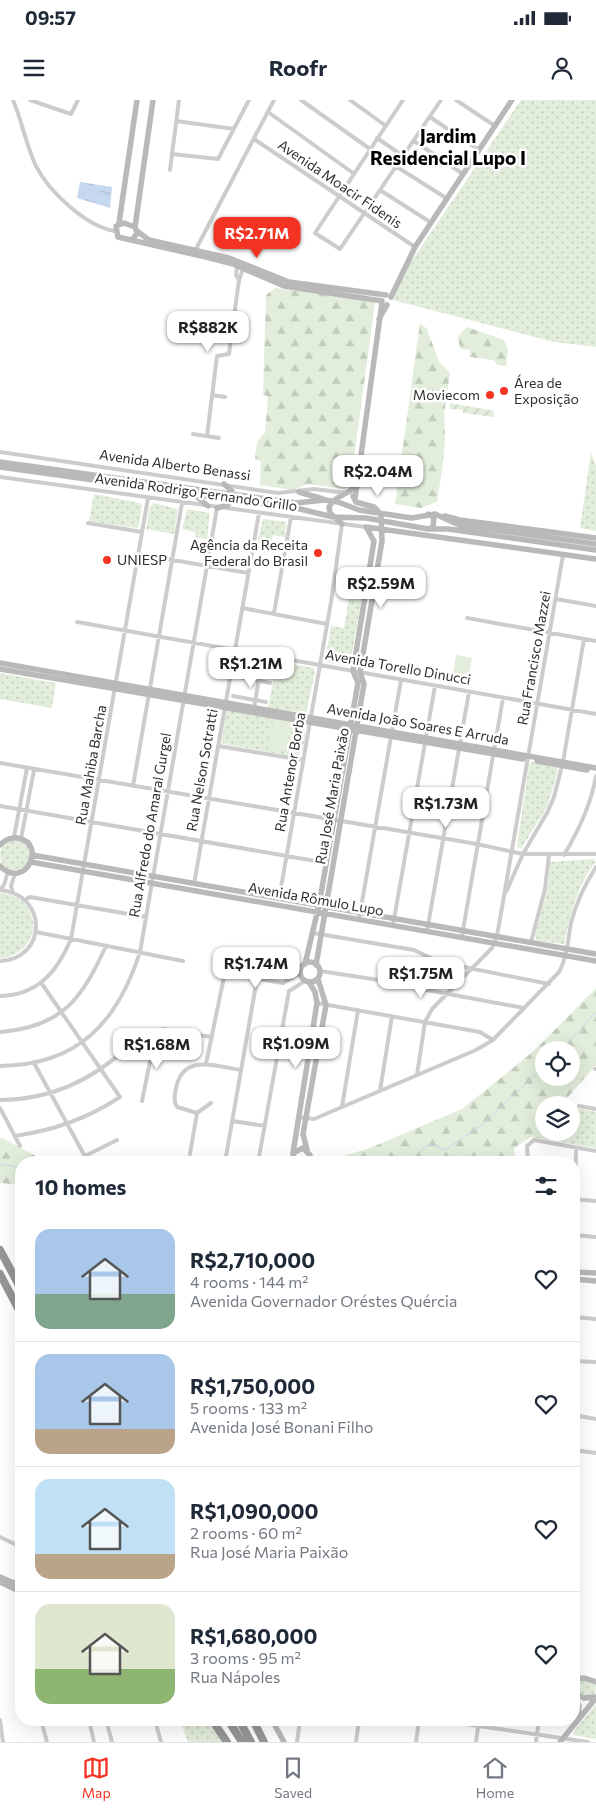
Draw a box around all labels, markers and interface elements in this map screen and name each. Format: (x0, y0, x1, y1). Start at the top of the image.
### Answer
text: 09:57 (25, 6, 76, 29)
icon: menu (20, 54, 48, 82)
text: Roofr (269, 54, 327, 81)
icon: person (548, 54, 576, 82)
district label: Jardim Residencial Lupo I (370, 124, 526, 169)
street label: Avenida Moacir Fidenis (275, 136, 406, 231)
pin: R$2.71M (211, 216, 303, 259)
text: R$2.71M (225, 223, 289, 242)
pin: R$882K (167, 310, 249, 353)
text: R$882K (178, 317, 238, 336)
place label: Área de Exposição (514, 374, 579, 407)
marker: Área de Exposição (498, 385, 510, 397)
place label: Moviecom (413, 386, 480, 403)
marker: Moviecom (484, 389, 496, 401)
street label: Avenida Alberto Benassi (98, 445, 252, 484)
pin: R$2.04M (332, 454, 424, 497)
text: R$2.04M (343, 461, 413, 480)
street label: Avenida Rodrigo Fernando Grillo (94, 469, 298, 514)
place label: Agência da Receita Federal do Brasil (190, 536, 308, 569)
marker: Agência da Receita Federal do Brasil (312, 547, 324, 559)
place label: UNIESP (117, 551, 167, 568)
marker: UNIESP (101, 554, 113, 566)
pin: R$2.59M (335, 566, 427, 609)
text: R$2.59M (347, 573, 415, 592)
street label: Rua Francisco Mazzei (513, 589, 554, 726)
street label: Avenida Torello Dinucci (324, 645, 472, 688)
pin: R$1.21M (205, 646, 297, 689)
text: R$1.21M (219, 653, 283, 672)
street label: Avenida João Soares E Arruda (326, 699, 510, 748)
street label: Rua Mahiba Barcha (72, 704, 109, 826)
street label: Rua Nelson Sotratti (182, 707, 221, 833)
street label: Rua Antenor Borba (271, 711, 308, 833)
street label: Rua José Maria Paixão (311, 726, 352, 866)
street label: Rua Alfredo do Amaral Gurgel (125, 731, 174, 919)
pin: R$1.73M (400, 786, 492, 829)
text: R$1.73M (413, 793, 479, 812)
street label: Avenida Rômulo Lupo (247, 878, 385, 919)
pin: R$1.74M (210, 946, 302, 989)
text: R$1.74M (224, 953, 288, 972)
pin: R$1.75M (375, 956, 467, 999)
text: R$1.75M (388, 963, 454, 982)
pin: R$1.09M (250, 1026, 342, 1069)
pin: R$1.68M (111, 1028, 203, 1070)
text: R$1.09M (262, 1033, 330, 1052)
text: R$1.68M (124, 1034, 190, 1053)
map controls (535, 1041, 580, 1141)
button: locate (535, 1041, 580, 1086)
button: layers (535, 1096, 580, 1141)
icon: filters (532, 1172, 560, 1200)
text: 10 homes (35, 1174, 126, 1199)
text: R$2,710,000 (190, 1247, 315, 1272)
icon: home (75, 1249, 135, 1309)
icon: heart (532, 1265, 560, 1293)
text: 4 rooms · 144 m² (190, 1272, 309, 1291)
text: Avenida Governador Oréstes Quércia (190, 1291, 457, 1310)
text: R$1,750,000 (190, 1373, 315, 1398)
icon: home (75, 1374, 135, 1434)
icon: heart (532, 1390, 560, 1418)
text: 5 rooms · 133 m² (190, 1398, 307, 1417)
text: Avenida José Bonani Filho (190, 1417, 373, 1436)
text: R$1,090,000 (190, 1498, 318, 1523)
icon: home (75, 1499, 135, 1559)
icon: heart (532, 1515, 560, 1543)
text: 2 rooms · 60 m² (190, 1523, 302, 1542)
text: Rua José Maria Paixão (190, 1542, 348, 1561)
text: R$1,680,000 (190, 1623, 317, 1648)
icon: home (75, 1624, 135, 1684)
icon: heart (532, 1640, 560, 1668)
text: 3 rooms · 95 m² (190, 1648, 301, 1667)
text: Rua Nápoles (190, 1667, 280, 1686)
tab: Map (82, 1754, 111, 1801)
tab: Saved (274, 1754, 312, 1801)
tab: Home (476, 1754, 514, 1801)

